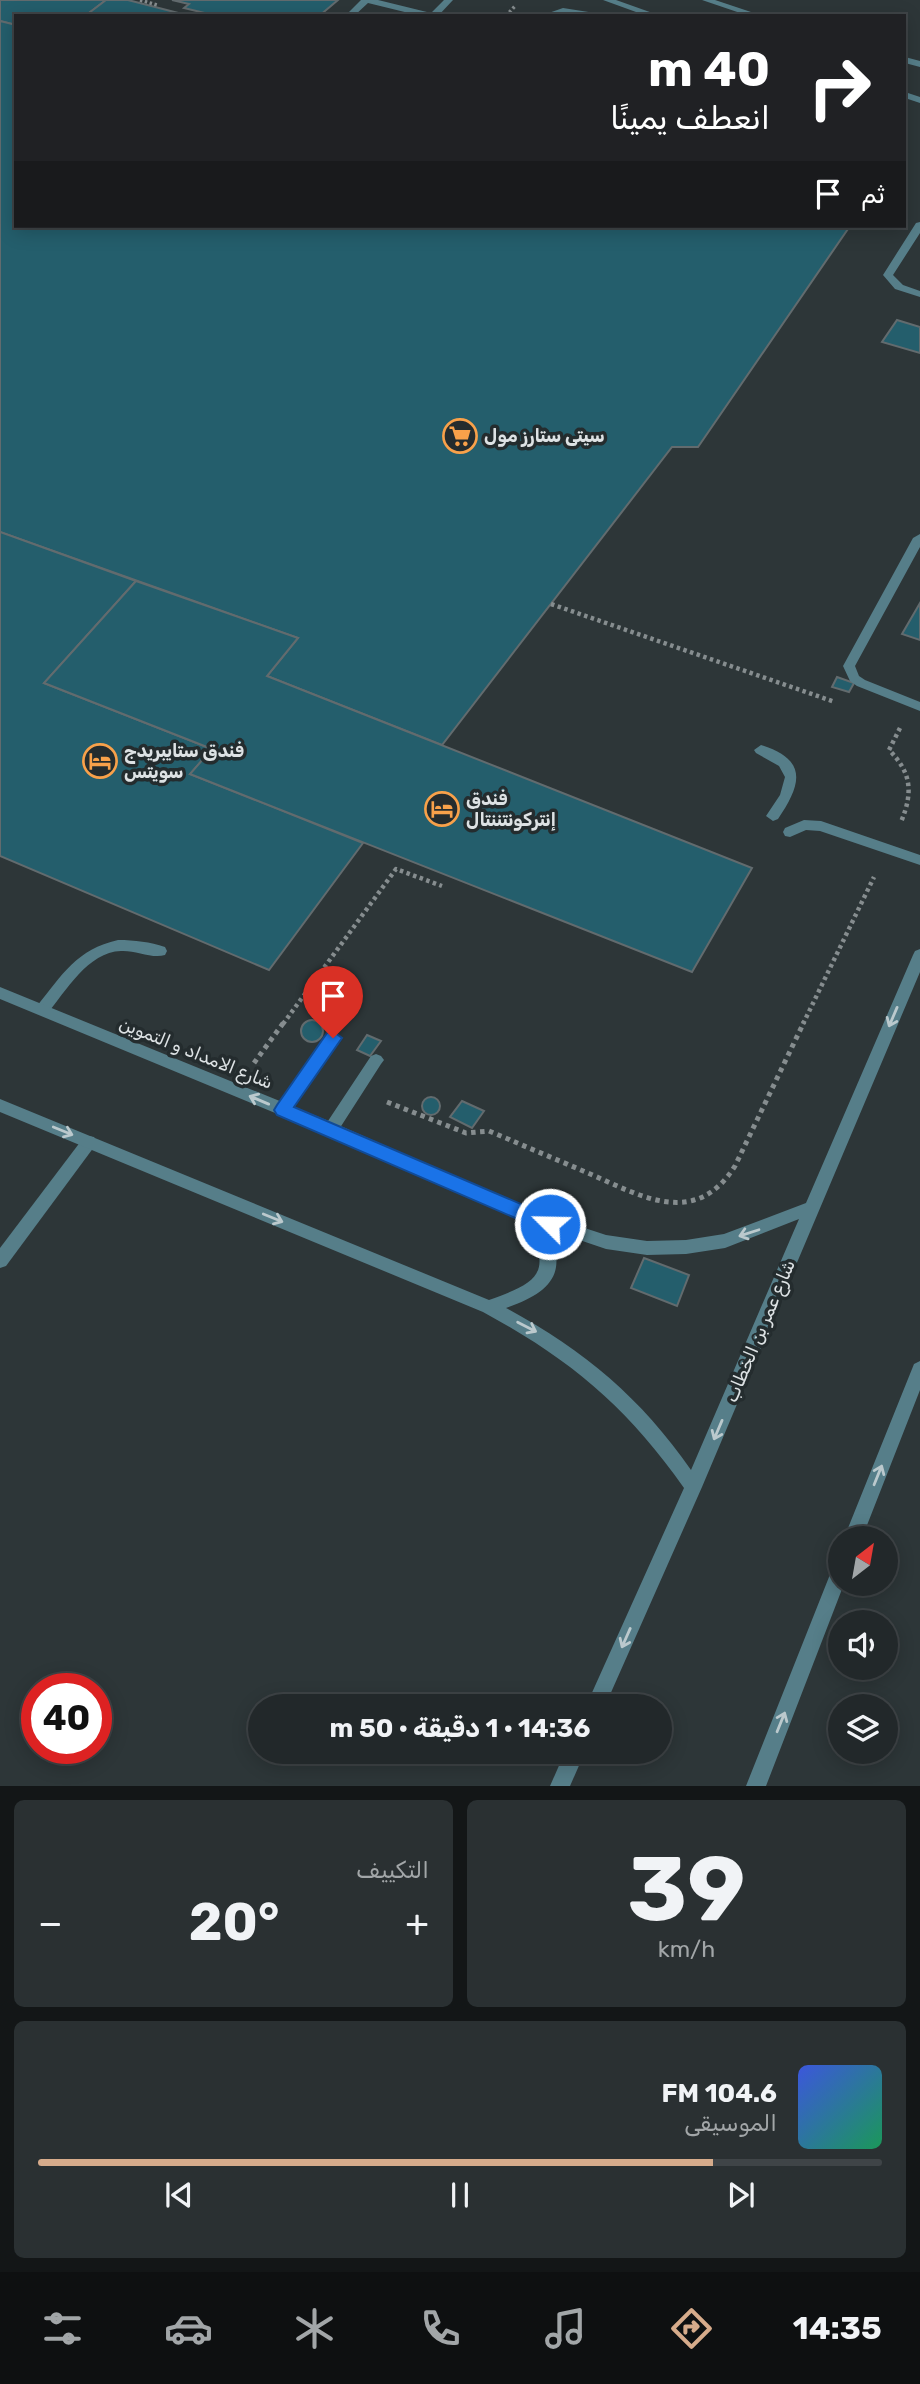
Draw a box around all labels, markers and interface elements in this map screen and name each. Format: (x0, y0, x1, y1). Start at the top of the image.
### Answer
text: 40 m (648, 40, 770, 98)
icon: right (794, 42, 885, 133)
text: انعطف يمينًا (610, 99, 770, 137)
icon: arrive (809, 175, 847, 213)
text: ثم (861, 179, 885, 210)
supermarket icon: سيتى ستارز مول (441, 417, 479, 455)
place label: سيتى ستارز مول (484, 425, 605, 447)
place label: فندق ستايبريدج سويتس (124, 740, 244, 783)
hotel icon: فندق ستايبريدج سويتس (81, 742, 119, 780)
place label: فندق إنتركونتننتال (466, 788, 556, 831)
hotel icon: فندق إنتركونتننتال (423, 790, 461, 828)
pin (303, 966, 363, 1038)
icon: arrive (314, 977, 352, 1015)
one-way arrow (886, 1006, 899, 1028)
street label: شارع الامداد و التموين (116, 1012, 276, 1095)
one-way arrow (248, 1092, 270, 1105)
one-way arrow (52, 1125, 74, 1138)
position arrow (513, 1187, 587, 1261)
one-way arrow (262, 1212, 284, 1225)
one-way arrow (739, 1228, 761, 1240)
street label: شارع عمر بن الخطاب (720, 1256, 801, 1406)
one-way arrow (517, 1320, 537, 1334)
one-way arrow (711, 1418, 724, 1440)
one-way arrow (873, 1464, 886, 1486)
north arrow (828, 1526, 898, 1596)
map controls (828, 1526, 898, 1764)
button: sound (828, 1610, 898, 1680)
one-way arrow (619, 1627, 632, 1648)
speed limit sign: 40 (21, 1673, 112, 1764)
button: layers (828, 1694, 898, 1764)
one-way arrow (775, 1712, 788, 1733)
text: 14:36 · 1 دقيقة · 50 m (330, 1713, 590, 1744)
text: 39 (627, 1835, 746, 1943)
text: التكييف (356, 1856, 429, 1884)
text: 20° (189, 1891, 279, 1953)
text: − (38, 1900, 63, 1946)
text: + (405, 1900, 429, 1946)
text: km/h (658, 1935, 715, 1963)
text: 104.6 FM (661, 2078, 777, 2109)
text: الموسيقى (684, 2109, 777, 2137)
icon: previous (160, 2176, 198, 2214)
icon: pause (441, 2176, 479, 2214)
icon: next (722, 2176, 760, 2214)
icon: filters (38, 2304, 87, 2353)
icon: car (164, 2304, 213, 2353)
icon: climate (290, 2304, 339, 2353)
icon: phone (416, 2304, 465, 2353)
icon: music (541, 2304, 590, 2353)
icon: directions (667, 2304, 716, 2353)
text: 14:35 (793, 2309, 882, 2347)

